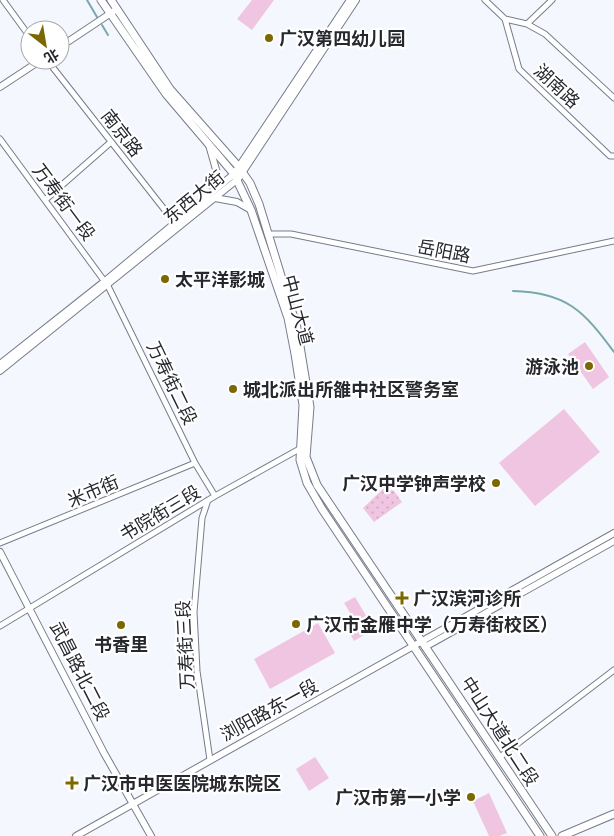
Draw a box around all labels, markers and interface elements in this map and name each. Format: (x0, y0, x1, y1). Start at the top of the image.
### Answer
north arrow (20, 20, 70, 70)
place label: 广汉第四幼儿园 (279, 27, 405, 50)
marker: 广汉第四幼儿园 (263, 32, 275, 44)
text: 北 (41, 45, 62, 67)
street label: 湖南路 (529, 59, 585, 113)
street label: 南京路 (96, 105, 148, 161)
street label: 万寿街一段 (28, 159, 100, 245)
street label: 东西大街 (159, 165, 229, 229)
street label: 岳阳路 (415, 235, 473, 267)
place label: 太平洋影城 (175, 268, 265, 291)
street label: 中山大道 (278, 272, 318, 348)
marker: 太平洋影城 (159, 273, 171, 285)
street label: 万寿街二段 (142, 338, 202, 428)
place label: 游泳池 (525, 355, 579, 378)
marker: 游泳池 (583, 360, 595, 372)
place label: 城北派出所雒中社区警务室 (243, 378, 459, 401)
marker: 城北派出所雒中社区警务室 (227, 383, 239, 395)
street label: 米市街 (64, 470, 122, 512)
place label: 广汉中学钟声学校 (342, 472, 486, 495)
marker: 广汉中学钟声学校 (490, 477, 502, 489)
street label: 书院街三段 (116, 480, 204, 546)
place label: 广汉滨河诊所 (413, 587, 521, 610)
marker: 广汉滨河诊所 (395, 591, 409, 605)
street label: 万寿街三段 (171, 599, 199, 691)
place label: 广汉市金雁中学（万寿街校区） (306, 613, 558, 636)
street label: 武昌路北二段 (45, 618, 115, 724)
marker: 广汉市金雁中学（万寿街校区） (290, 618, 302, 630)
marker: 书香里 (115, 619, 127, 631)
place label: 书香里 (94, 633, 148, 656)
street label: 中山大道北二段 (456, 672, 544, 790)
street label: 浏阳路东一段 (216, 674, 322, 746)
place label: 广汉市中医医院城东院区 (83, 772, 281, 795)
marker: 广汉市中医医院城东院区 (65, 776, 79, 790)
place label: 广汉市第一小学 (335, 786, 461, 809)
marker: 广汉市第一小学 (465, 791, 477, 803)

